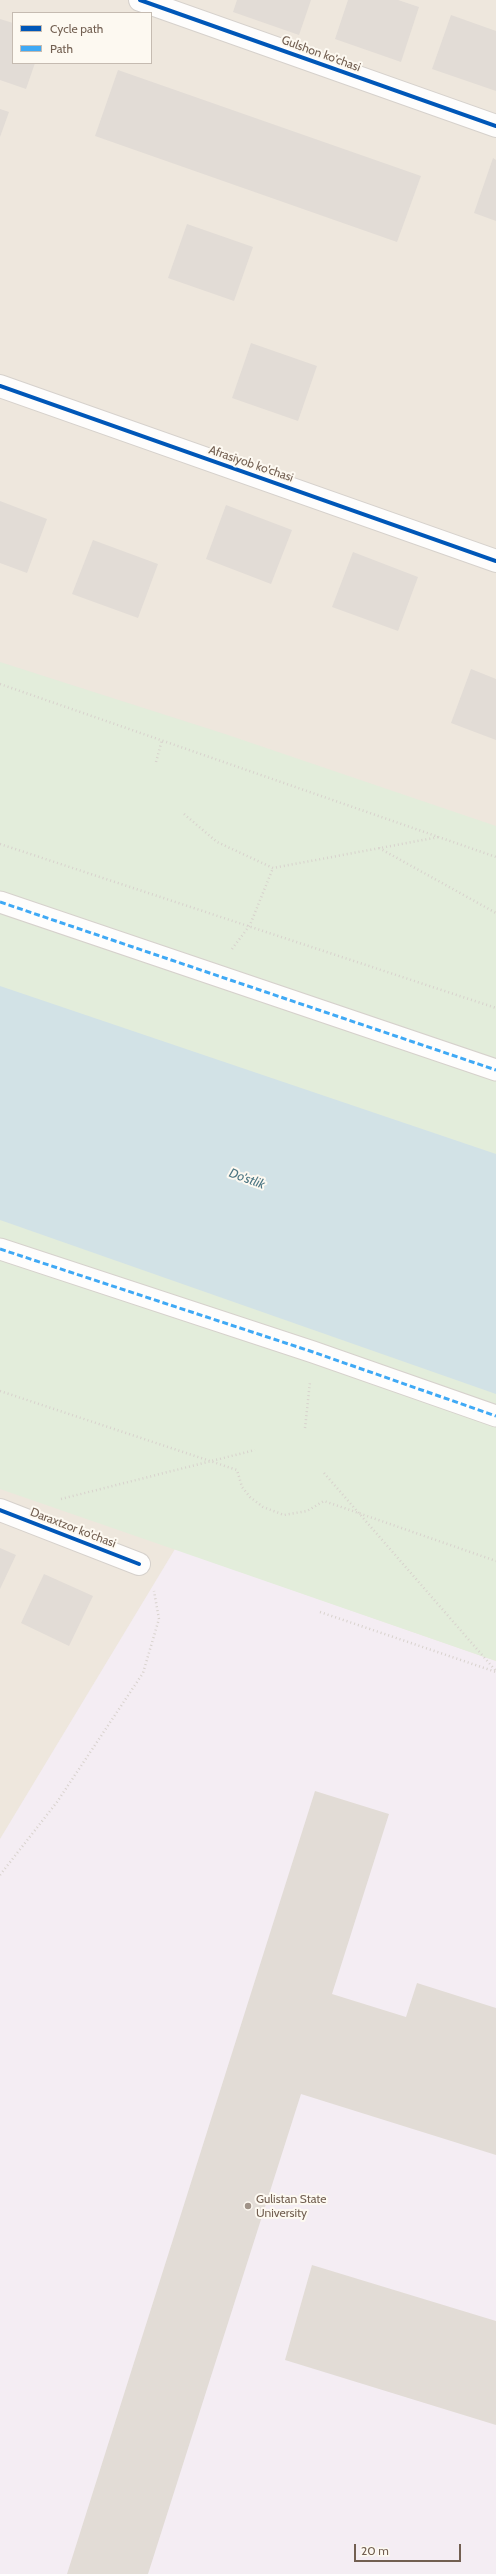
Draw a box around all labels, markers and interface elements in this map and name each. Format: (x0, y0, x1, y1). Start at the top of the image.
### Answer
legend (12, 12, 152, 64)
text: Cycle path (50, 21, 103, 36)
street label: Gulshon ko'chasi (279, 33, 363, 75)
text: Path (50, 41, 73, 56)
street label: Afrasiyob ko'chasi (207, 443, 295, 485)
water label: Do'stlik (227, 1165, 267, 1193)
street label: Daraxtzor ko'chasi (28, 1505, 118, 1551)
place label: Gulistan State University (256, 2192, 326, 2220)
marker: Gulistan State University (243, 2201, 253, 2211)
scale bar (356, 2536, 463, 2562)
text: 20 m (361, 2543, 389, 2558)

